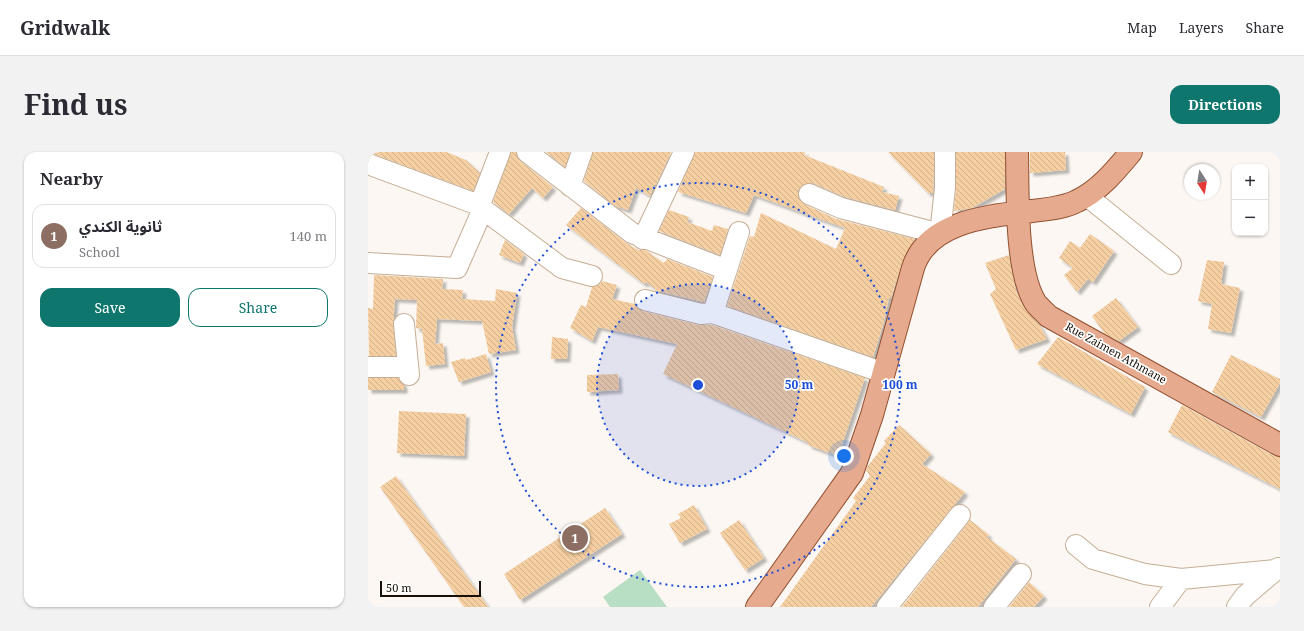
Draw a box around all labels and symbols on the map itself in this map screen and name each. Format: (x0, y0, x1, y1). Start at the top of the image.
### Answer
north arrow (1184, 164, 1220, 200)
street label: Rue Zaimen Athmane (1063, 318, 1170, 387)
text: 50 m (785, 376, 813, 393)
text: 100 m (882, 376, 918, 393)
centre of rings (691, 378, 705, 392)
your location (834, 446, 854, 466)
pin: 1 (562, 523, 588, 553)
scale bar (380, 579, 481, 598)

